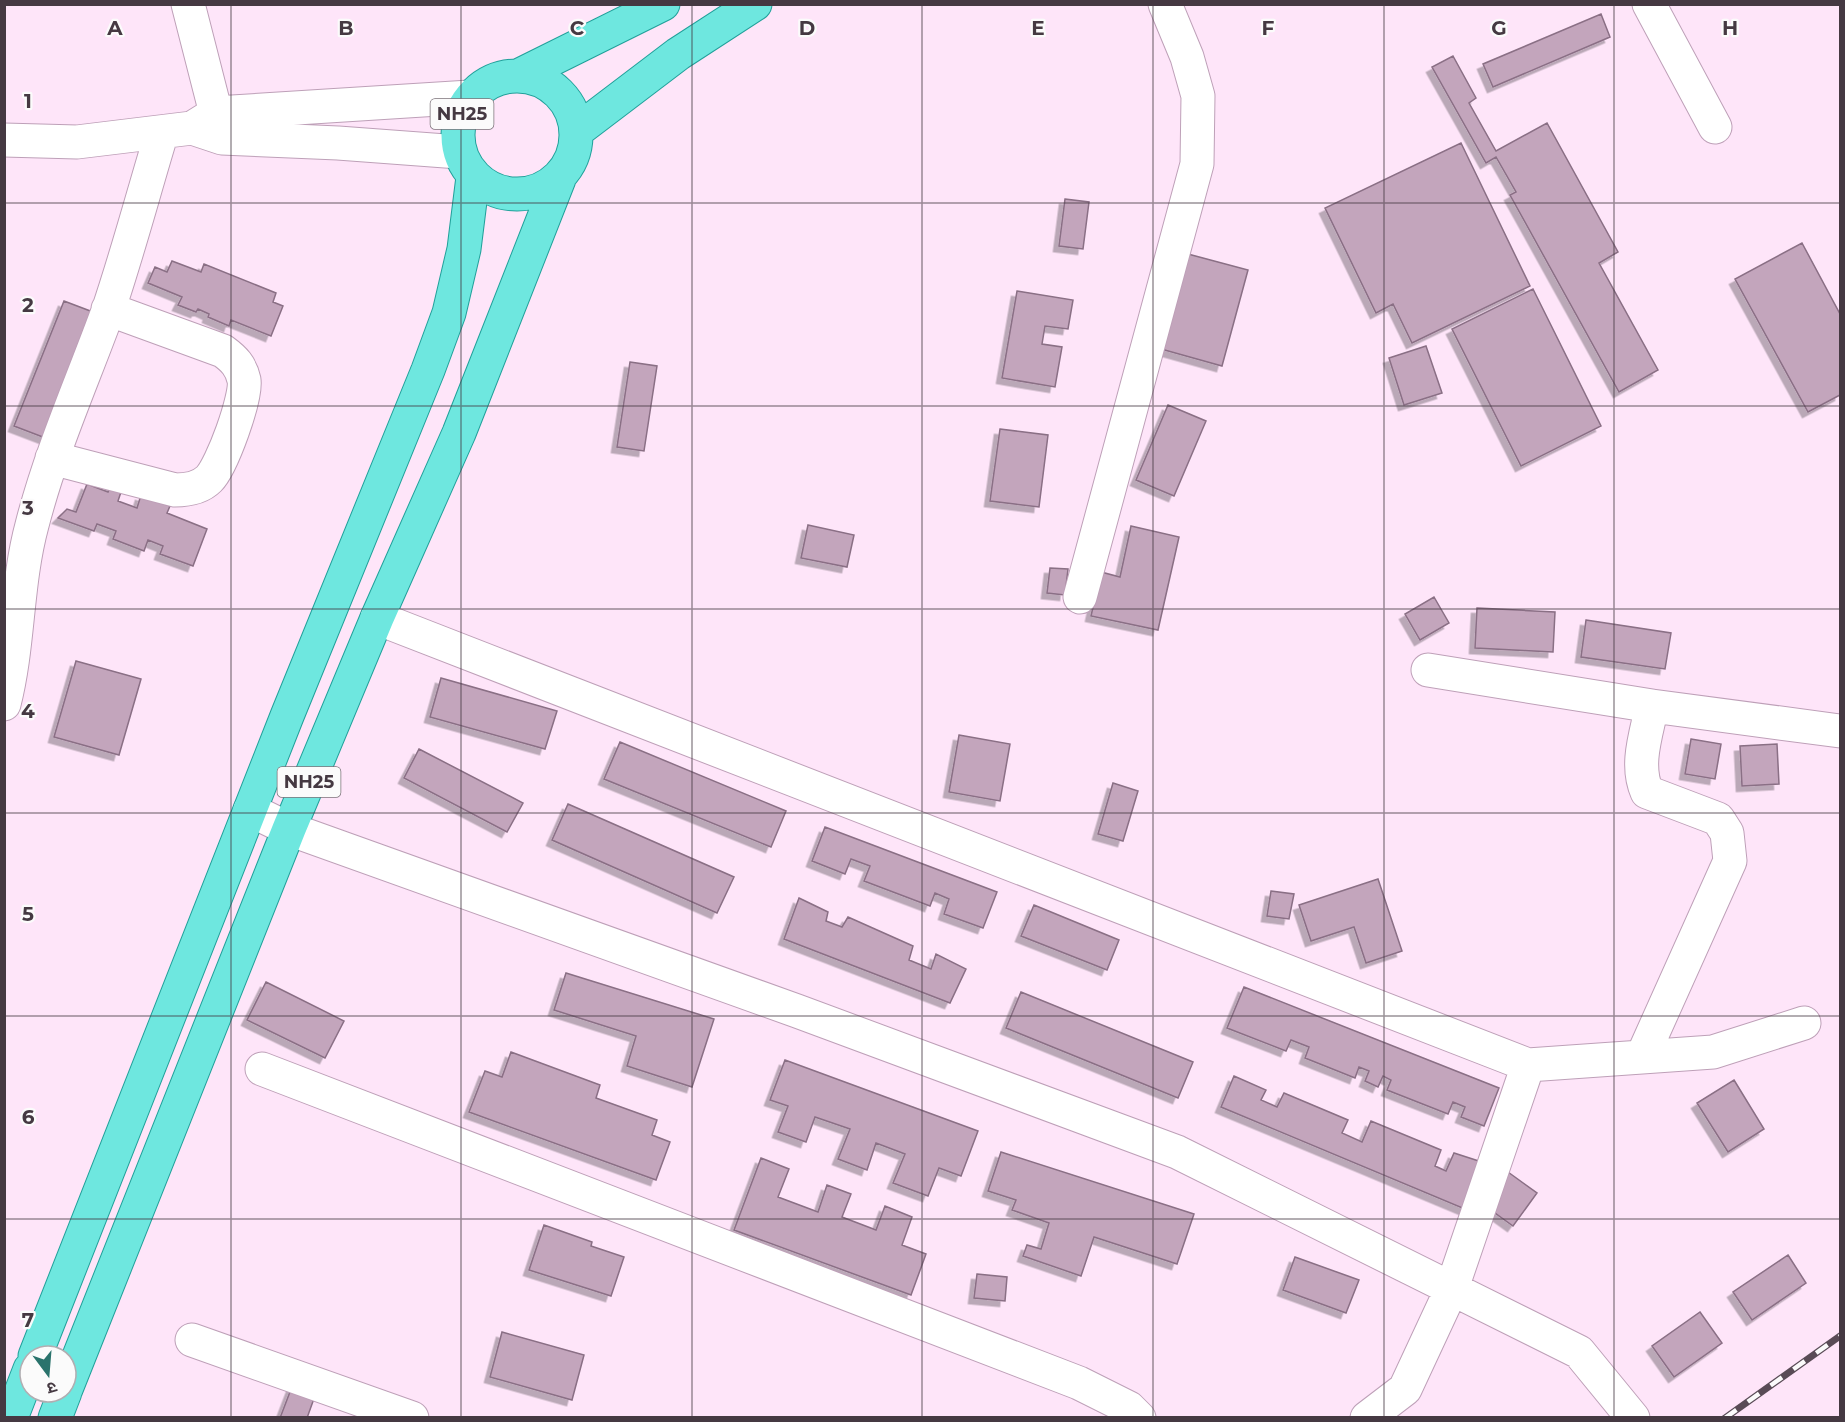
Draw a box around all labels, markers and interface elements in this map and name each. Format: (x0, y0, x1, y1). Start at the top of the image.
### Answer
text: A (106, 16, 123, 40)
text: B (338, 16, 354, 40)
text: C (570, 16, 585, 40)
text: D (799, 16, 815, 40)
text: E (1031, 16, 1045, 40)
text: F (1262, 16, 1275, 40)
text: G (1491, 16, 1507, 40)
text: H (1722, 16, 1738, 40)
text: 1 (24, 89, 32, 113)
road number: NH25 (430, 99, 494, 129)
text: 2 (22, 293, 34, 317)
text: 3 (21, 496, 34, 520)
text: 4 (21, 699, 35, 723)
road number: NH25 (278, 767, 340, 797)
text: 5 (22, 902, 34, 926)
text: 6 (22, 1105, 35, 1129)
text: 7 (22, 1308, 34, 1332)
north arrow (18, 1344, 78, 1404)
text: उ (44, 1378, 59, 1399)

